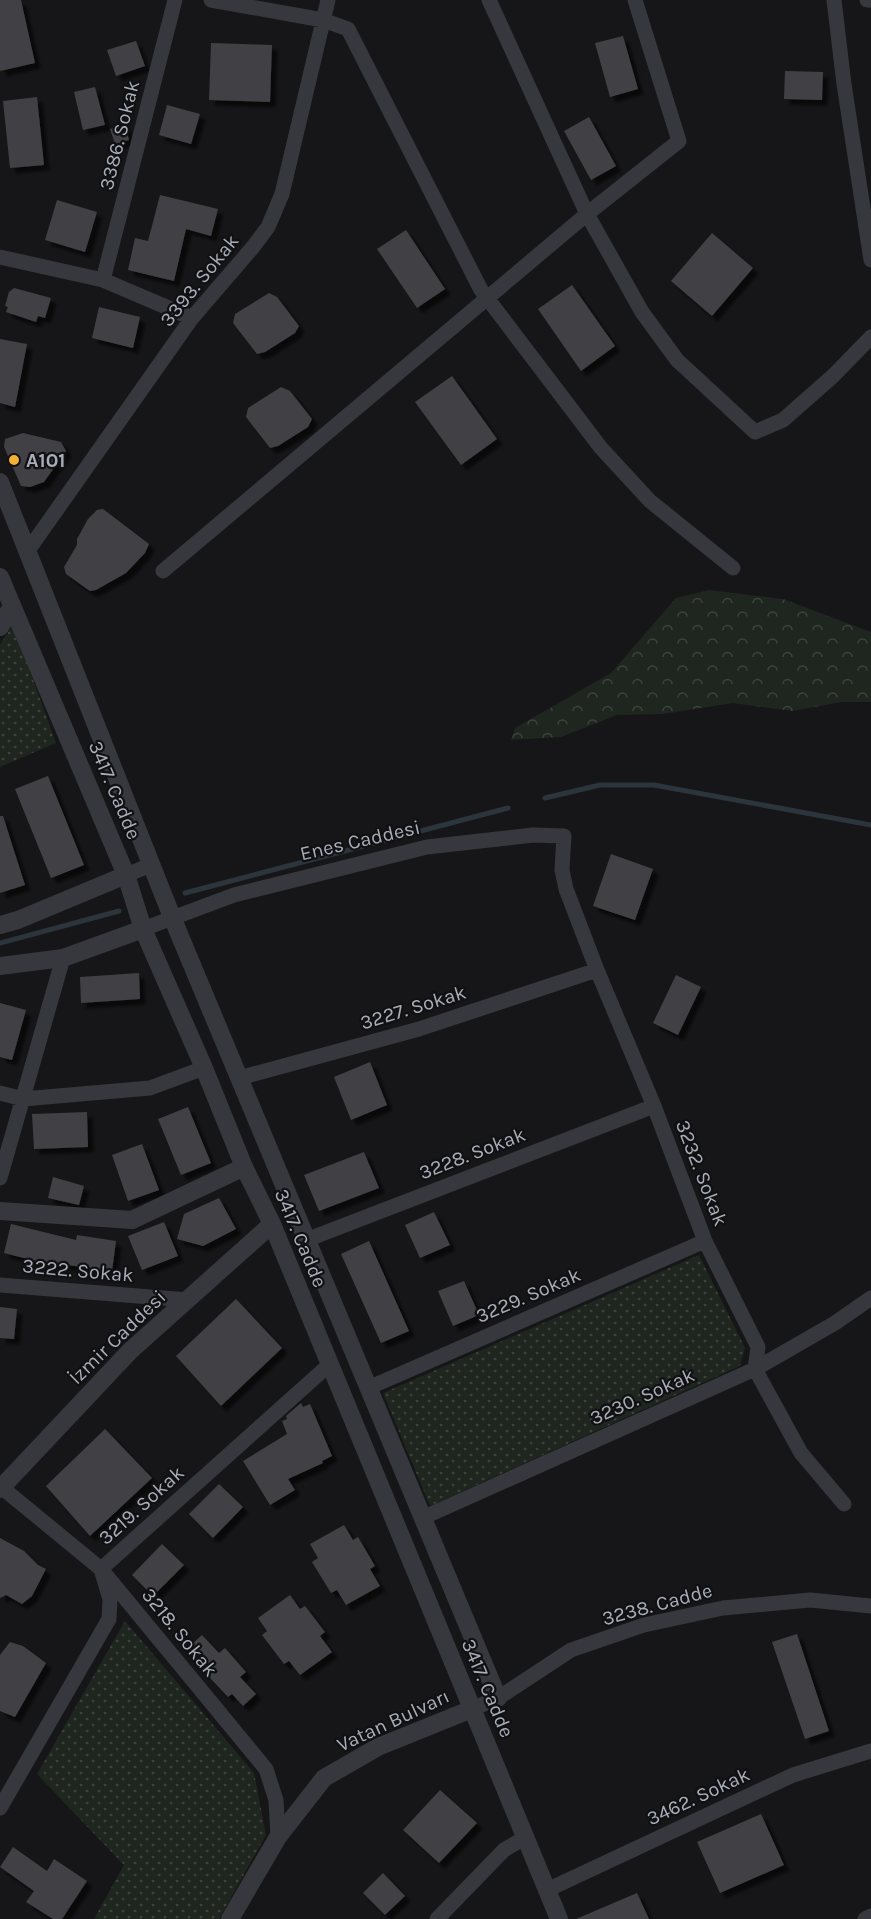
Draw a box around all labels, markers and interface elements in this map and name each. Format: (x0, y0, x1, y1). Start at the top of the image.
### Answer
street label: 3386. Sokak (95, 78, 144, 192)
street label: 3393. Sokak (155, 230, 244, 331)
place label: A101 (26, 449, 65, 472)
marker: A101 (7, 453, 21, 467)
street label: 3417. Cadde (84, 738, 146, 843)
street label: Enes Caddesi (298, 815, 422, 865)
street label: 3227. Sokak (358, 981, 469, 1034)
street label: 3232. Sokak (671, 1117, 732, 1229)
street label: 3228. Sokak (416, 1123, 529, 1184)
street label: 3417. Cadde (270, 1186, 332, 1291)
street label: 3222. Sokak (21, 1254, 134, 1287)
street label: 3229. Sokak (472, 1263, 584, 1328)
street label: İzmir Caddesi (64, 1286, 170, 1389)
street label: 3230. Sokak (586, 1363, 698, 1430)
street label: 3219. Sokak (94, 1461, 189, 1550)
street label: 3238. Cadde (600, 1579, 715, 1630)
street label: 3218. Sokak (137, 1583, 222, 1681)
street label: 3417. Cadde (457, 1636, 519, 1741)
street label: Vatan Bulvarı (333, 1684, 453, 1757)
street label: 3462. Sokak (643, 1763, 753, 1830)

